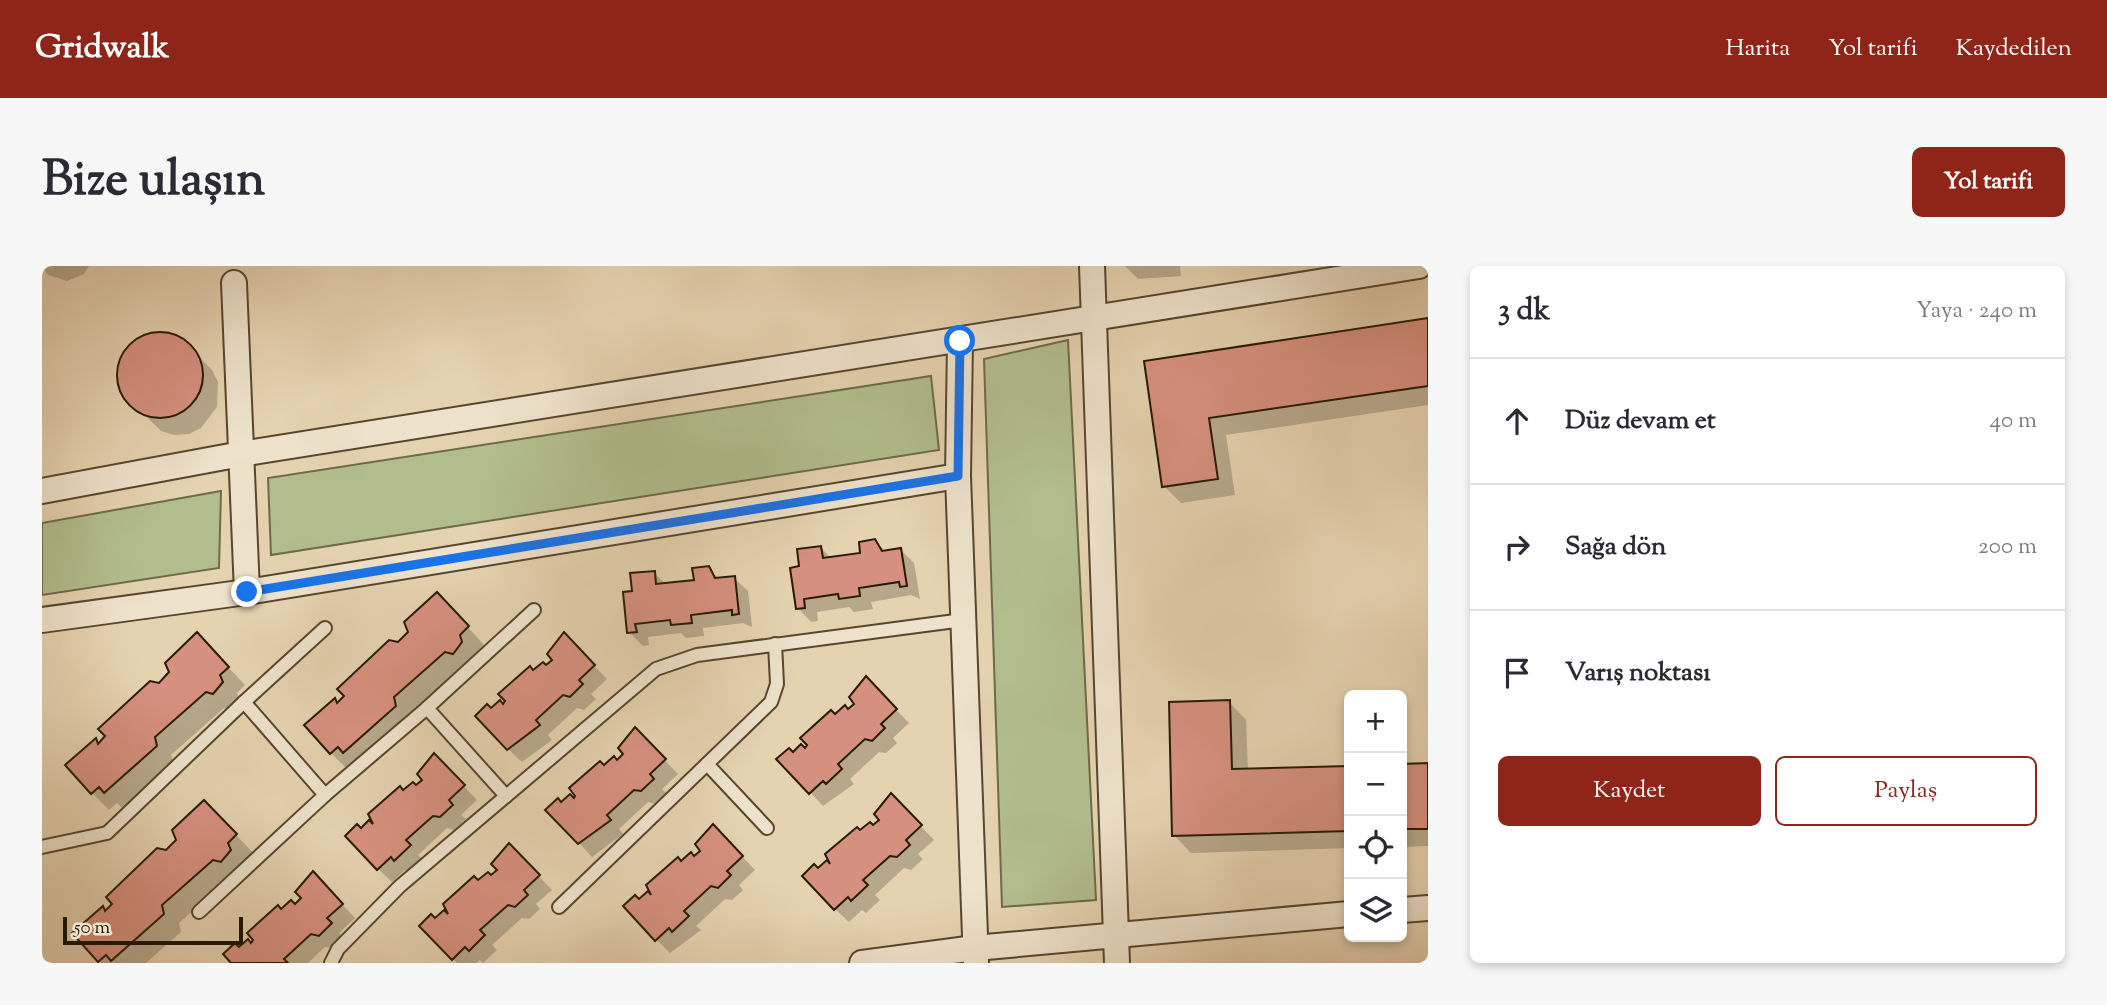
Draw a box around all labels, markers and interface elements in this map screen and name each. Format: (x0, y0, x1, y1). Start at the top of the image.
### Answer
text: Gridwalk (35, 25, 169, 73)
text: Harita (1726, 32, 1790, 66)
text: Yol tarifi (1828, 32, 1918, 66)
text: Kaydedilen (1956, 32, 2072, 66)
text: Bize ulaşın (42, 147, 265, 217)
button: Yol tarifi (1912, 147, 2065, 217)
text: 3 dk (1498, 290, 1550, 333)
text: Yaya · 240 m (1916, 295, 2037, 328)
route start (944, 325, 975, 356)
icon: ahead (1498, 402, 1536, 440)
text: Düz devam et (1565, 403, 1716, 440)
text: 40 m (1990, 405, 2037, 438)
icon: right (1498, 528, 1536, 566)
text: Sağa dön (1565, 529, 1666, 566)
text: 200 m (1978, 531, 2037, 564)
route end (231, 576, 262, 607)
icon: arrive (1498, 654, 1536, 692)
text: Varış noktası (1565, 655, 1711, 692)
map controls (1344, 690, 1407, 942)
button: + (1344, 690, 1407, 753)
button: − (1344, 753, 1407, 816)
button: Kaydet (1498, 756, 1761, 826)
button: Paylaş (1775, 756, 2037, 826)
button: locate (1344, 816, 1407, 879)
button: layers (1344, 879, 1407, 942)
scale bar (63, 914, 243, 946)
text: 50 m (74, 915, 110, 942)

